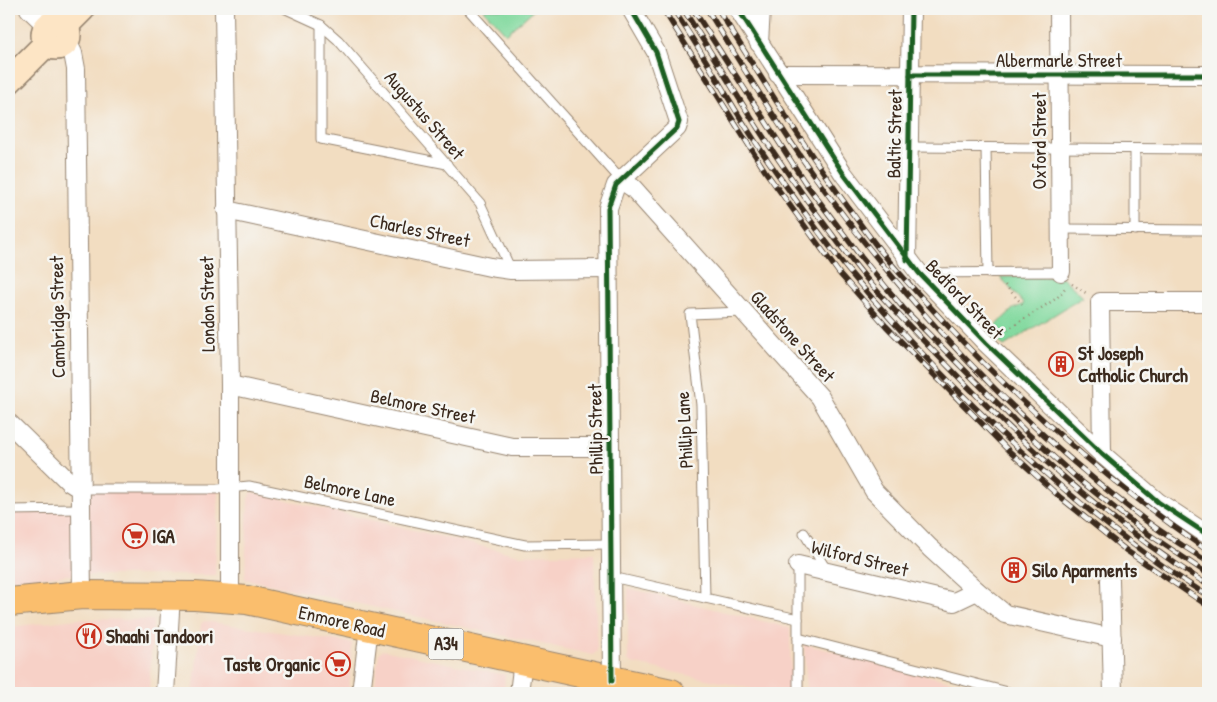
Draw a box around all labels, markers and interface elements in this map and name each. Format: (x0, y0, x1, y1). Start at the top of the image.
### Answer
street label: Albermarle Street (996, 47, 1122, 73)
street label: Augustus Street (379, 65, 471, 165)
street label: Baltic Street (880, 89, 908, 179)
street label: Oxford Street (1026, 92, 1052, 189)
street label: Charles Street (368, 207, 473, 253)
street label: Bedford Street (920, 253, 1010, 345)
street label: Cambridge Street (43, 255, 71, 378)
street label: London Street (193, 256, 221, 352)
street label: Gladstone Street (745, 284, 842, 388)
place label: St Joseph Catholic Church (1078, 340, 1188, 388)
building icon: St Joseph Catholic Church (1048, 351, 1074, 377)
street label: Belmore Street (368, 382, 478, 430)
street label: Phillip Street (581, 383, 609, 475)
street label: Phillip Lane (669, 390, 699, 469)
street label: Belmore Lane (302, 468, 398, 512)
supermarket icon: IGA (122, 523, 148, 549)
place label: IGA (152, 523, 176, 549)
street label: Wilford Street (809, 533, 912, 583)
building icon: Silo Aparments (1001, 557, 1027, 583)
place label: Silo Aparments (1032, 557, 1138, 584)
street label: Enmore Road (296, 598, 388, 644)
restaurant icon: Shaahi Tandoori (76, 623, 102, 649)
place label: Shaahi Tandoori (106, 623, 213, 649)
road number: A34 (428, 629, 464, 660)
place label: Taste Organic (223, 651, 321, 678)
supermarket icon: Taste Organic (325, 651, 351, 677)

